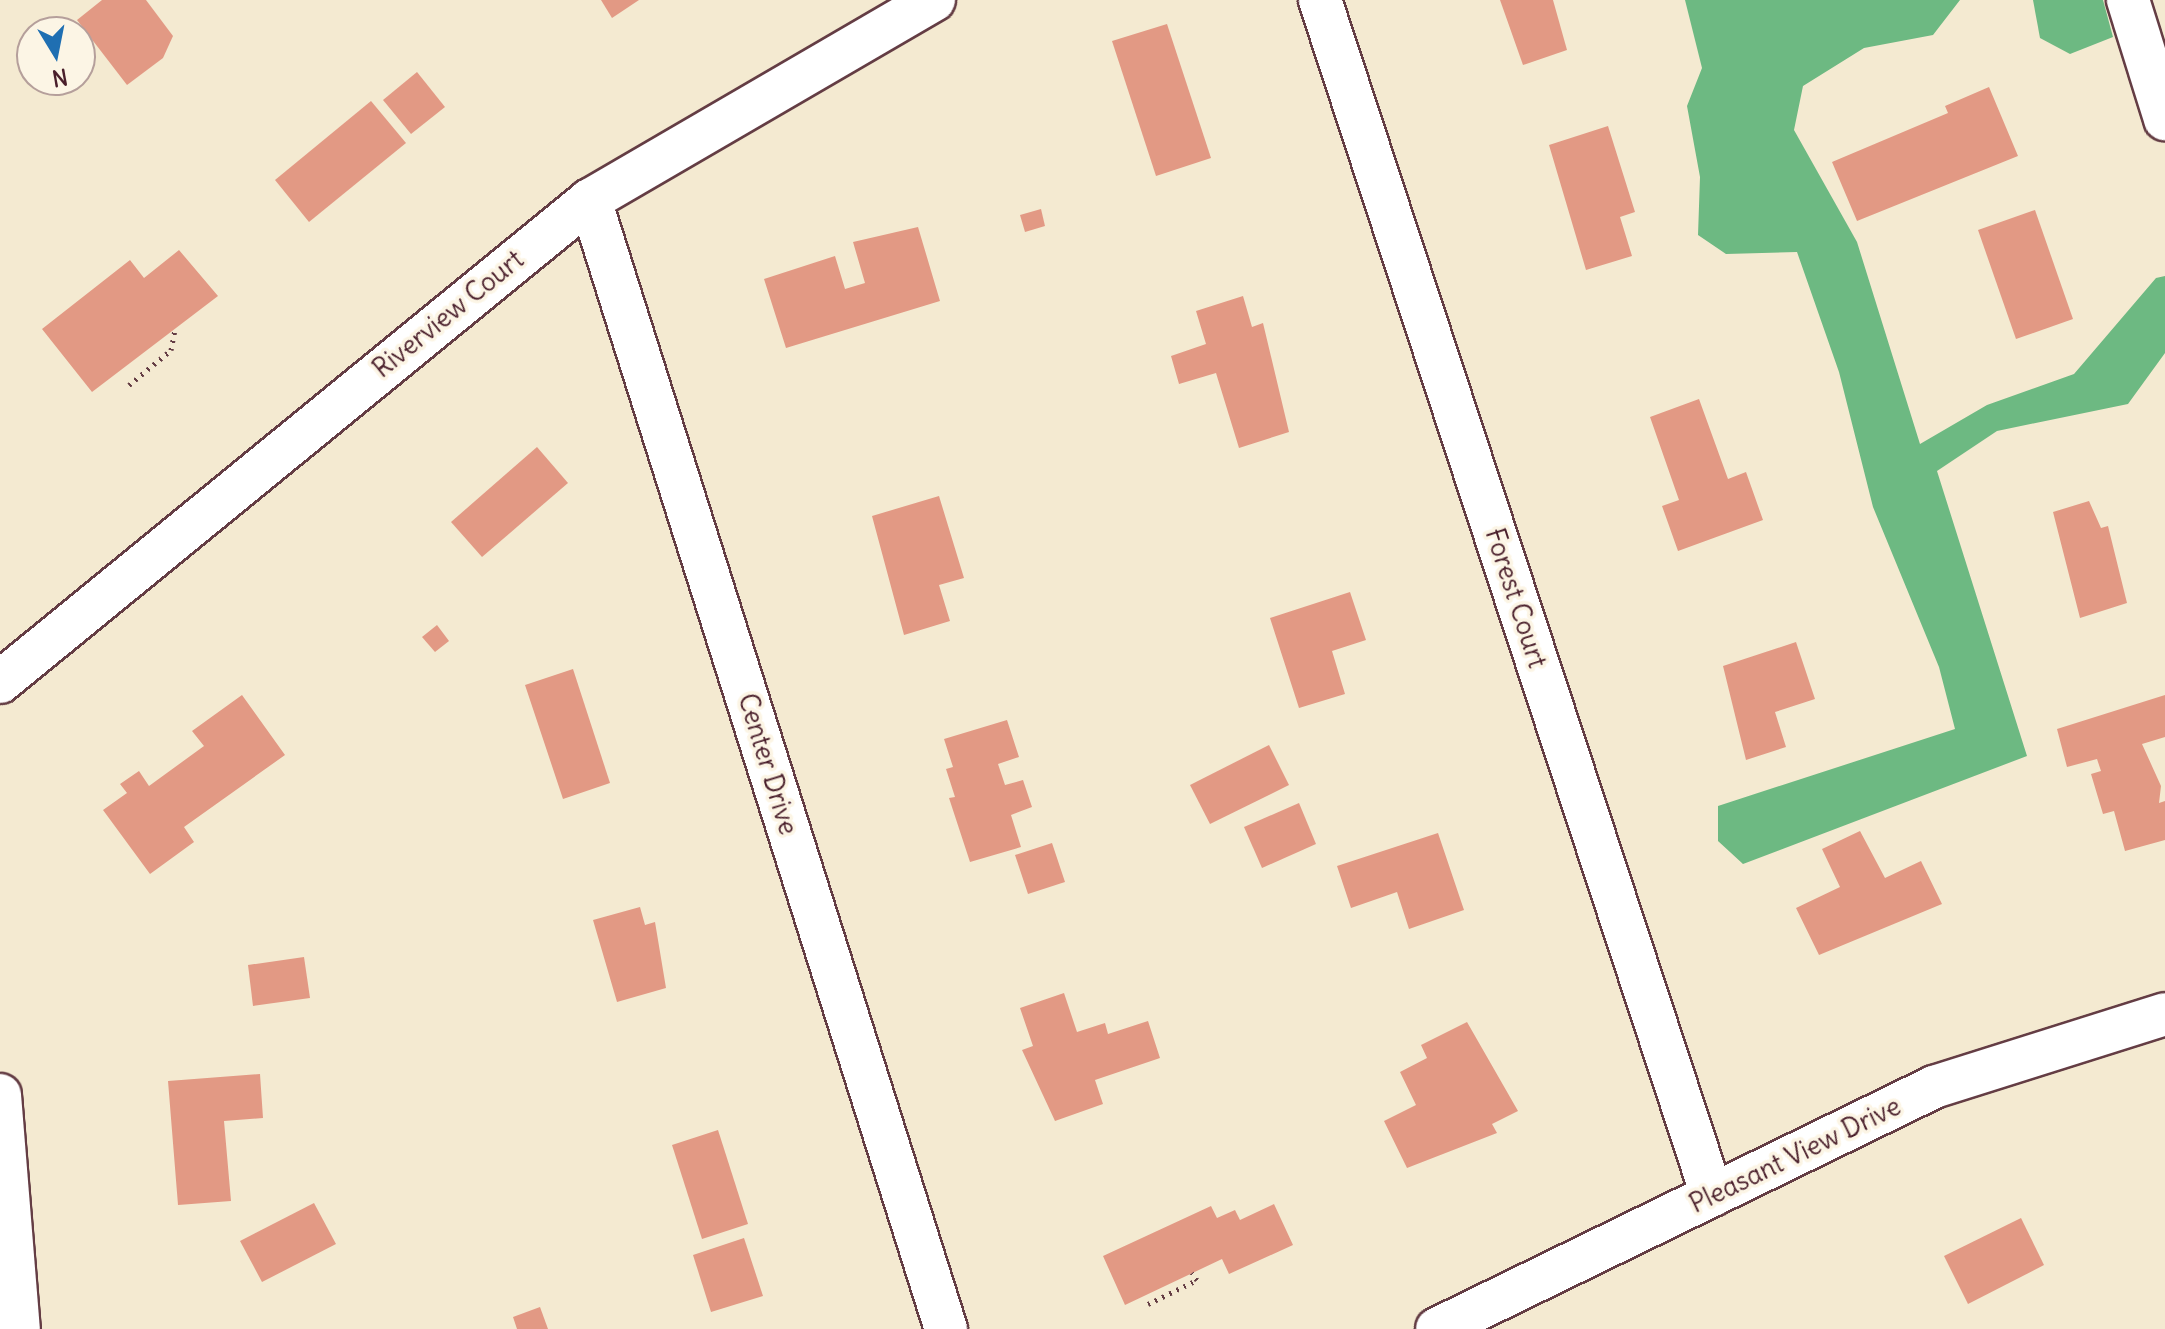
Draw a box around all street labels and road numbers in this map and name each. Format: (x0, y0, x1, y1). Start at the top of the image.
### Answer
street label: Riverview Court (366, 244, 530, 384)
street label: Forest Court (1479, 524, 1553, 672)
street label: Center Drive (732, 690, 804, 838)
street label: Pleasant View Drive (1684, 1090, 1906, 1220)

